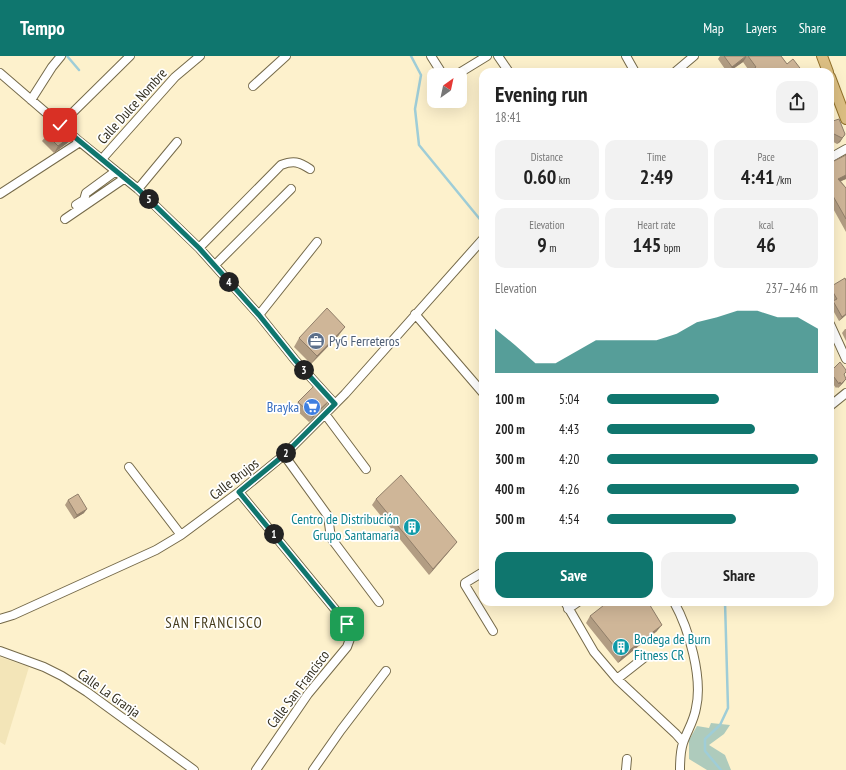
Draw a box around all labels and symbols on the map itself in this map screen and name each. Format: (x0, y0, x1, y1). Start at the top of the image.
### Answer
street label: Calle Dulce Nombre (93, 64, 171, 148)
north arrow (427, 68, 467, 108)
pin (43, 108, 77, 142)
pin: 5 (139, 189, 159, 209)
pin: 4 (219, 272, 239, 292)
office icon: PyG Ferreteros (306, 331, 326, 351)
place label: PyG Ferreteros (329, 332, 400, 350)
pin: 3 (294, 360, 314, 380)
supermarket icon: Brayka (302, 397, 322, 417)
place label: Brayka (267, 398, 299, 416)
pin: 2 (276, 443, 296, 463)
street label: Calle Brujos (206, 454, 262, 504)
place label: Centro de Distribución Grupo Santamaría (291, 510, 399, 544)
building icon: Centro de Distribución Grupo Santamaría (402, 517, 422, 537)
pin: 1 (264, 524, 284, 544)
pin (330, 607, 364, 641)
district label: SAN FRANCISCO (165, 613, 263, 632)
place label: Bodega de Burn Fitness CR (634, 630, 710, 664)
building icon: Bodega de Burn Fitness CR (611, 637, 631, 657)
street label: Calle San Francisco (263, 647, 333, 731)
street label: Calle La Granja (74, 665, 144, 721)

